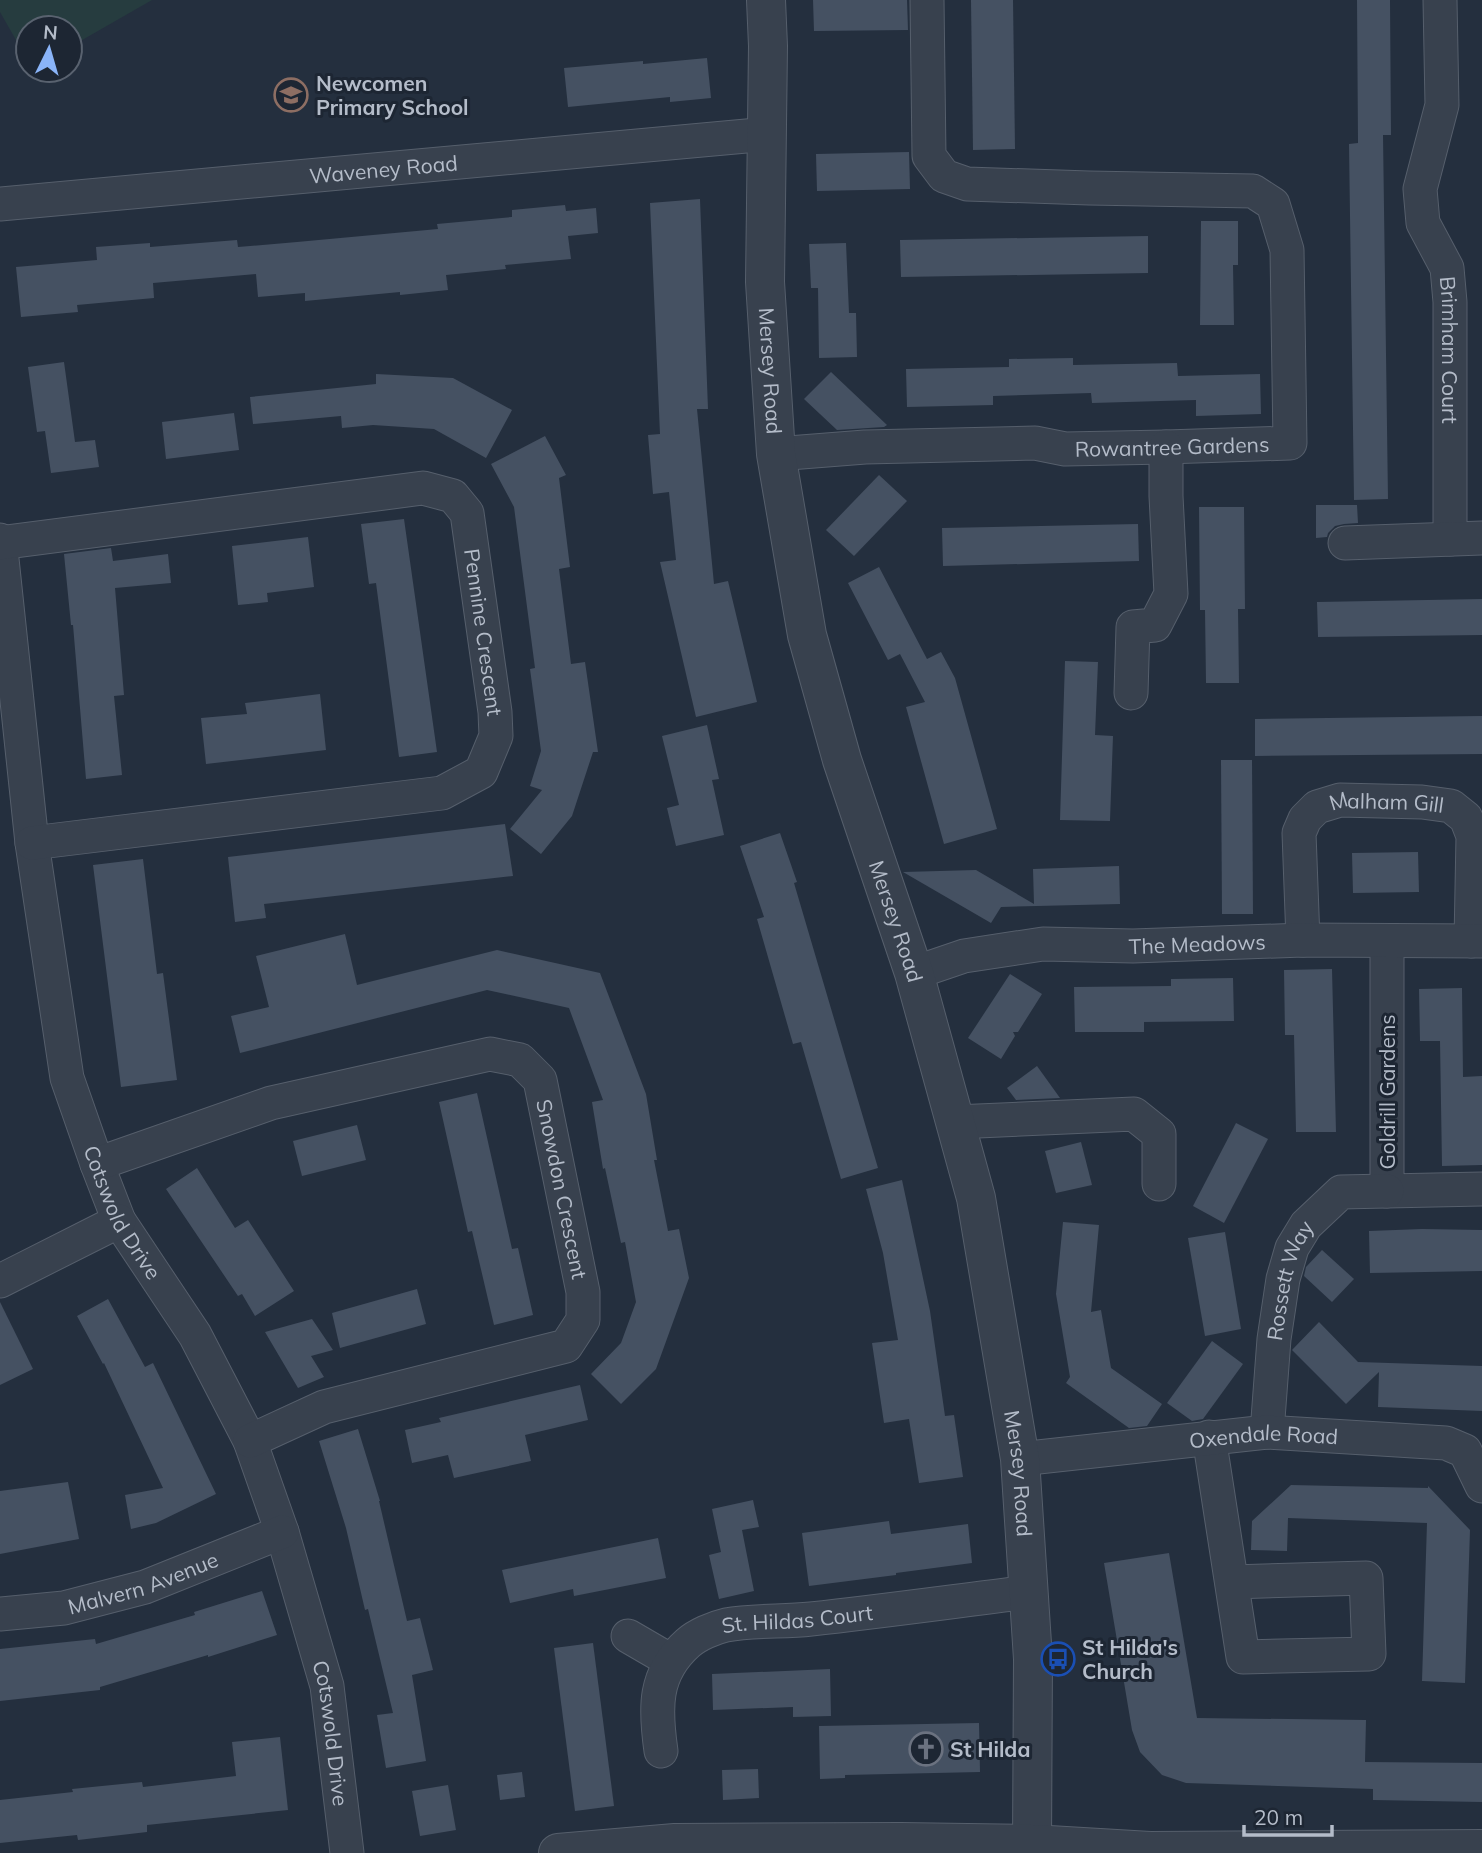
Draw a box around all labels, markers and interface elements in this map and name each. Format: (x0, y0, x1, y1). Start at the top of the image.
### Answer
north arrow (14, 14, 84, 84)
text: N (42, 19, 59, 45)
place label: Newcomen Primary School (316, 70, 469, 120)
school or university icon: Newcomen Primary School (272, 76, 310, 114)
street label: Waveney Road (308, 149, 459, 189)
street label: Brimham Court (1435, 275, 1463, 424)
street label: Mersey Road (754, 307, 788, 435)
street label: Rowantree Gardens (1075, 431, 1270, 462)
street label: Pennine Crescent (459, 547, 508, 717)
street label: Malham Gill (1326, 785, 1446, 818)
street label: Mersey Road (864, 857, 929, 985)
street label: The Meadows (1128, 928, 1266, 959)
street label: Goldrill Gardens (1374, 1014, 1400, 1170)
street label: Snowdon Crescent (531, 1097, 593, 1281)
street label: Cotswold Drive (79, 1142, 167, 1284)
street label: Rossett Way (1261, 1216, 1319, 1342)
street label: Mersey Road (999, 1408, 1038, 1537)
street label: Oxendale Road (1188, 1419, 1339, 1453)
street label: Malvern Avenue (65, 1546, 222, 1619)
street label: St. Hildas Court (720, 1599, 874, 1639)
place label: St Hilda's Church (1082, 1634, 1178, 1684)
bus stop icon: St Hilda's Church (1039, 1640, 1077, 1678)
street label: Cotswold Drive (307, 1657, 354, 1807)
church icon: St Hilda (907, 1730, 945, 1768)
place label: St Hilda (950, 1736, 1030, 1762)
scale bar (1244, 1794, 1332, 1838)
text: 20 m (1254, 1804, 1303, 1830)

